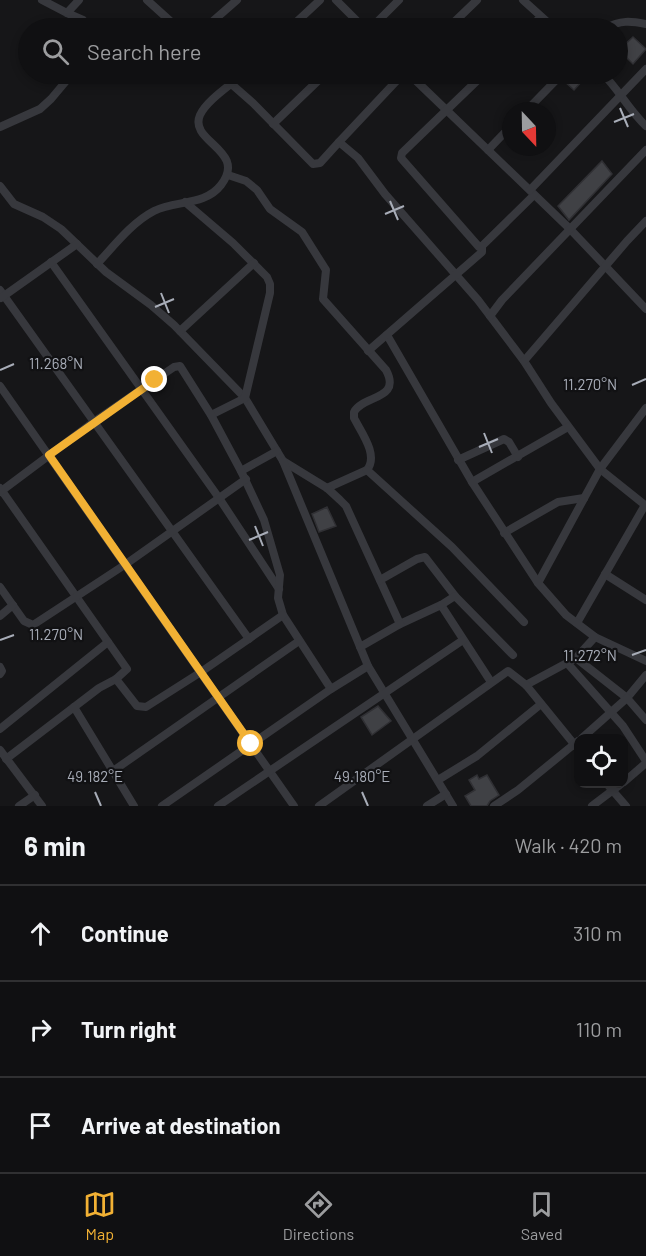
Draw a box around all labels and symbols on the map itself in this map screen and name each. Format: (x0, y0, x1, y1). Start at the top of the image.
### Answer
north arrow (502, 102, 556, 156)
text: 11.268°N (29, 354, 83, 372)
route end (141, 366, 167, 392)
text: 11.270°N (563, 375, 617, 393)
text: 11.270°N (29, 625, 83, 643)
text: 11.272°N (563, 646, 617, 664)
route start (237, 730, 263, 756)
text: 49.182°E (67, 767, 123, 785)
text: 49.180°E (334, 767, 390, 785)

